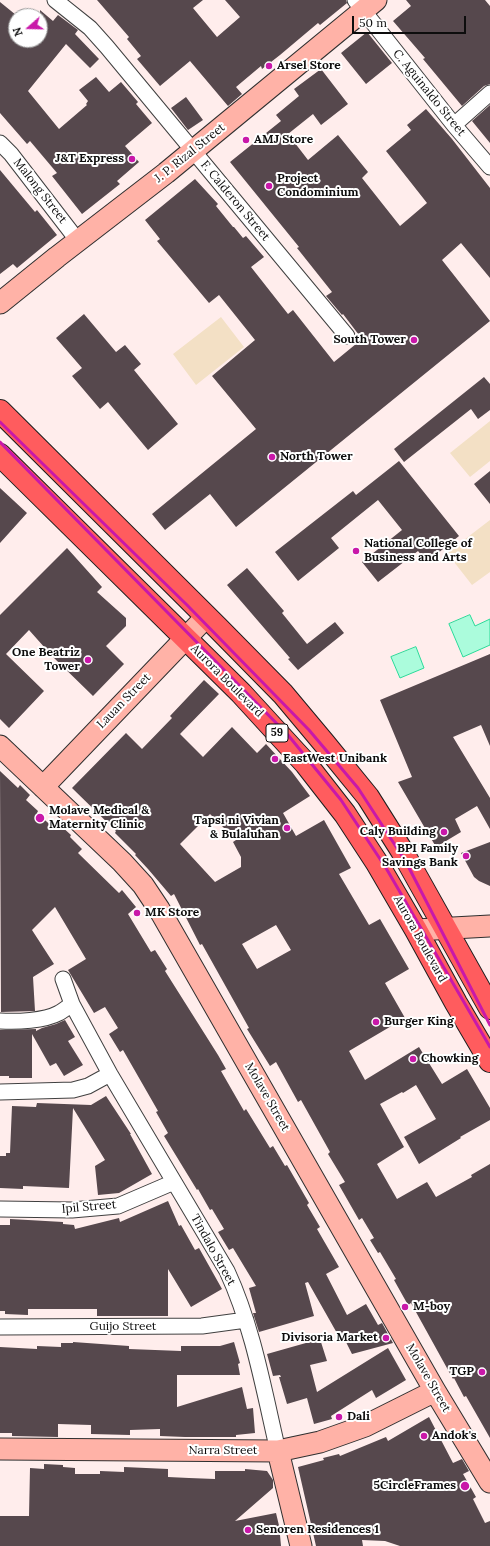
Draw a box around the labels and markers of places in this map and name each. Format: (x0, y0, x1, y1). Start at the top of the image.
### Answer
place label: Arsel Store (277, 59, 341, 73)
marker: Arsel Store (264, 61, 274, 71)
place label: AMJ Store (254, 133, 313, 147)
marker: AMJ Store (241, 135, 251, 145)
place label: J&T Express (55, 152, 124, 166)
marker: J&T Express (127, 154, 137, 164)
place label: Project Condominium (277, 172, 359, 200)
marker: Project Condominium (264, 181, 274, 191)
place label: South Tower (333, 333, 406, 347)
marker: South Tower (409, 335, 419, 345)
place label: North Tower (280, 450, 353, 464)
marker: North Tower (267, 452, 277, 462)
place label: National College of Business and Arts (364, 537, 472, 565)
marker: National College of Business and Arts (351, 546, 361, 556)
place label: One Beatriz Tower (12, 646, 80, 674)
marker: One Beatriz Tower (83, 655, 93, 665)
place label: EastWest Unibank (283, 752, 387, 766)
marker: EastWest Unibank (270, 754, 280, 764)
place label: Molave Medical & Maternity Clinic (49, 804, 149, 832)
marker: Molave Medical & Maternity Clinic (34, 812, 46, 824)
place label: Tapsi ni Vivian & Bulaluhan (194, 814, 279, 842)
marker: Tapsi ni Vivian & Bulaluhan (282, 823, 292, 833)
place label: Caly Building (360, 825, 436, 839)
marker: Caly Building (439, 827, 449, 837)
place label: BPI Family Savings Bank (382, 842, 458, 870)
marker: BPI Family Savings Bank (461, 851, 471, 861)
place label: MK Store (145, 906, 199, 920)
marker: MK Store (132, 908, 142, 918)
place label: Burger King (384, 1015, 454, 1029)
marker: Burger King (371, 1017, 381, 1027)
place label: Chowking (421, 1052, 478, 1066)
marker: Chowking (408, 1054, 418, 1064)
place label: M-boy (413, 1300, 450, 1314)
marker: M-boy (400, 1302, 410, 1312)
place label: Divisoria Market (281, 1331, 378, 1345)
marker: Divisoria Market (381, 1333, 391, 1343)
place label: TGP (449, 1365, 474, 1379)
marker: TGP (477, 1367, 487, 1377)
place label: Dali (347, 1410, 370, 1424)
marker: Dali (334, 1412, 344, 1422)
place label: Andok's (432, 1429, 477, 1443)
marker: Andok's (419, 1431, 429, 1441)
place label: 5CircleFrames (373, 1479, 456, 1493)
marker: 5CircleFrames (459, 1480, 471, 1492)
place label: Senoren Residences 1 (256, 1523, 379, 1537)
marker: Senoren Residences 1 (243, 1525, 253, 1535)

